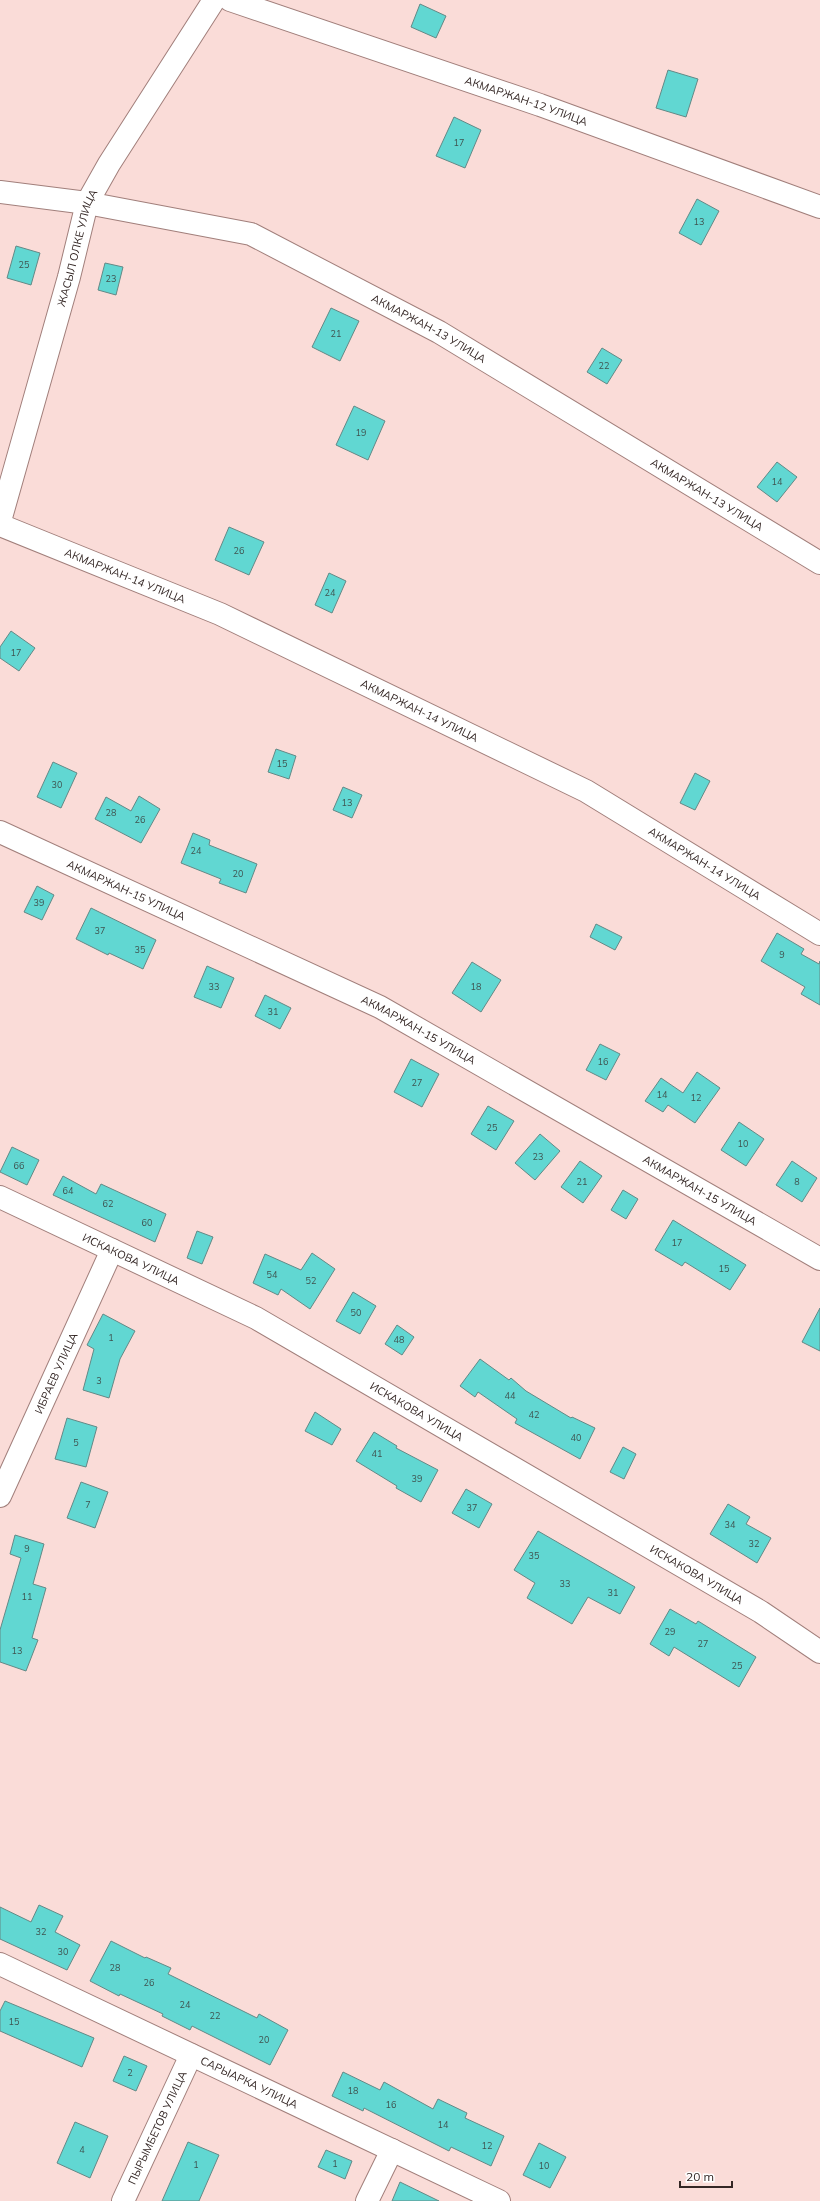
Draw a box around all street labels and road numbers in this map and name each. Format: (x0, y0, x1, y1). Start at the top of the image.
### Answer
street label: АКМАРЖАН-12 УЛИЦА (463, 73, 590, 129)
street label: ЖАСЫЛ ОЛКЕ УЛИЦА (54, 187, 100, 308)
street label: АКМАРЖАН-13 УЛИЦА (369, 291, 489, 366)
street label: АКМАРЖАН-13 УЛИЦА (648, 455, 766, 534)
street label: АКМАРЖАН-14 УЛИЦА (63, 545, 188, 606)
street label: АКМАРЖАН-14 УЛИЦА (358, 676, 481, 745)
street label: АКМАРЖАН-14 УЛИЦА (646, 824, 763, 903)
street label: АКМАРЖАН-15 УЛИЦА (65, 857, 188, 923)
street label: АКМАРЖАН-15 УЛИЦА (359, 992, 478, 1067)
street label: АКМАРЖАН-15 УЛИЦА (640, 1152, 759, 1228)
street label: ИСКАКОВА УЛИЦА (80, 1230, 182, 1288)
street label: ИБРАЕВ УЛИЦА (31, 1330, 80, 1416)
street label: ИСКАКОВА УЛИЦА (367, 1379, 466, 1444)
street label: ИСКАКОВА УЛИЦА (647, 1542, 746, 1607)
street label: САРЫАРКА УЛИЦА (198, 2053, 300, 2112)
street label: ПЫРЫМБЕТОВ УЛИЦА (125, 2068, 190, 2187)

